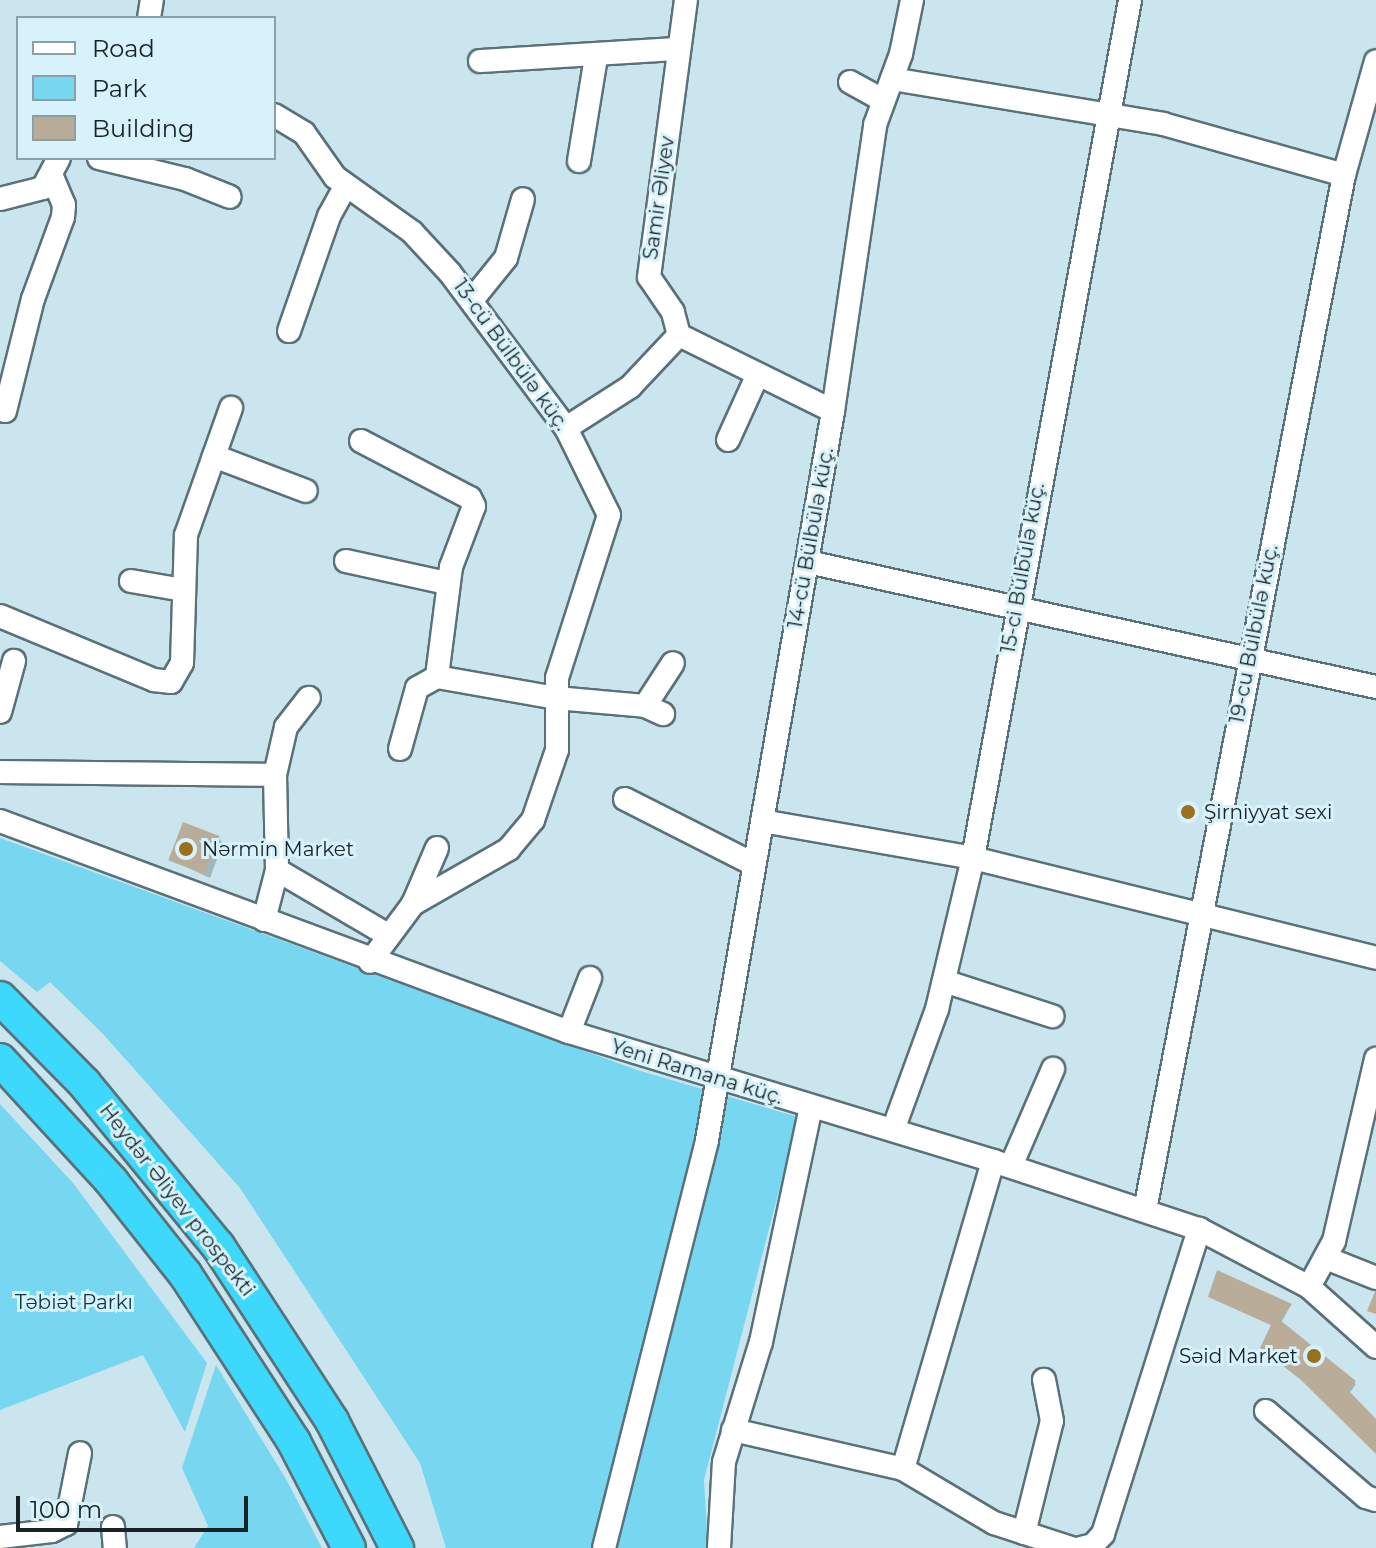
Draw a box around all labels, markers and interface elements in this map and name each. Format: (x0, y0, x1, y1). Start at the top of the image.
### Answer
legend (16, 16, 276, 160)
text: Road (92, 34, 155, 63)
text: Park (92, 74, 147, 103)
text: Building (92, 114, 195, 143)
street label: Samir Əliyev (638, 135, 680, 261)
street label: 13-cü Bülbülə küç. (448, 275, 574, 435)
street label: 14-cü Bülbülə küç. (783, 446, 839, 630)
street label: 15-ci Bülbülə küç. (996, 481, 1050, 655)
street label: 19-cu Bülbülə küç. (1225, 542, 1283, 726)
place label: Şirniyyat sexi (1204, 800, 1332, 824)
marker: Şirniyyat sexi (1179, 803, 1197, 821)
place label: Nərmin Market (202, 837, 354, 861)
marker: Nərmin Market (177, 840, 195, 858)
street label: Yeni Ramana küç. (608, 1034, 786, 1110)
street label: Heydər Əliyev prospekti (94, 1099, 260, 1301)
park label: Təbiət Parkı (15, 1290, 133, 1314)
place label: Səid Market (1179, 1344, 1298, 1368)
marker: Səid Market (1305, 1347, 1323, 1365)
scale bar (20, 1480, 252, 1530)
text: 100 m (30, 1495, 102, 1524)

